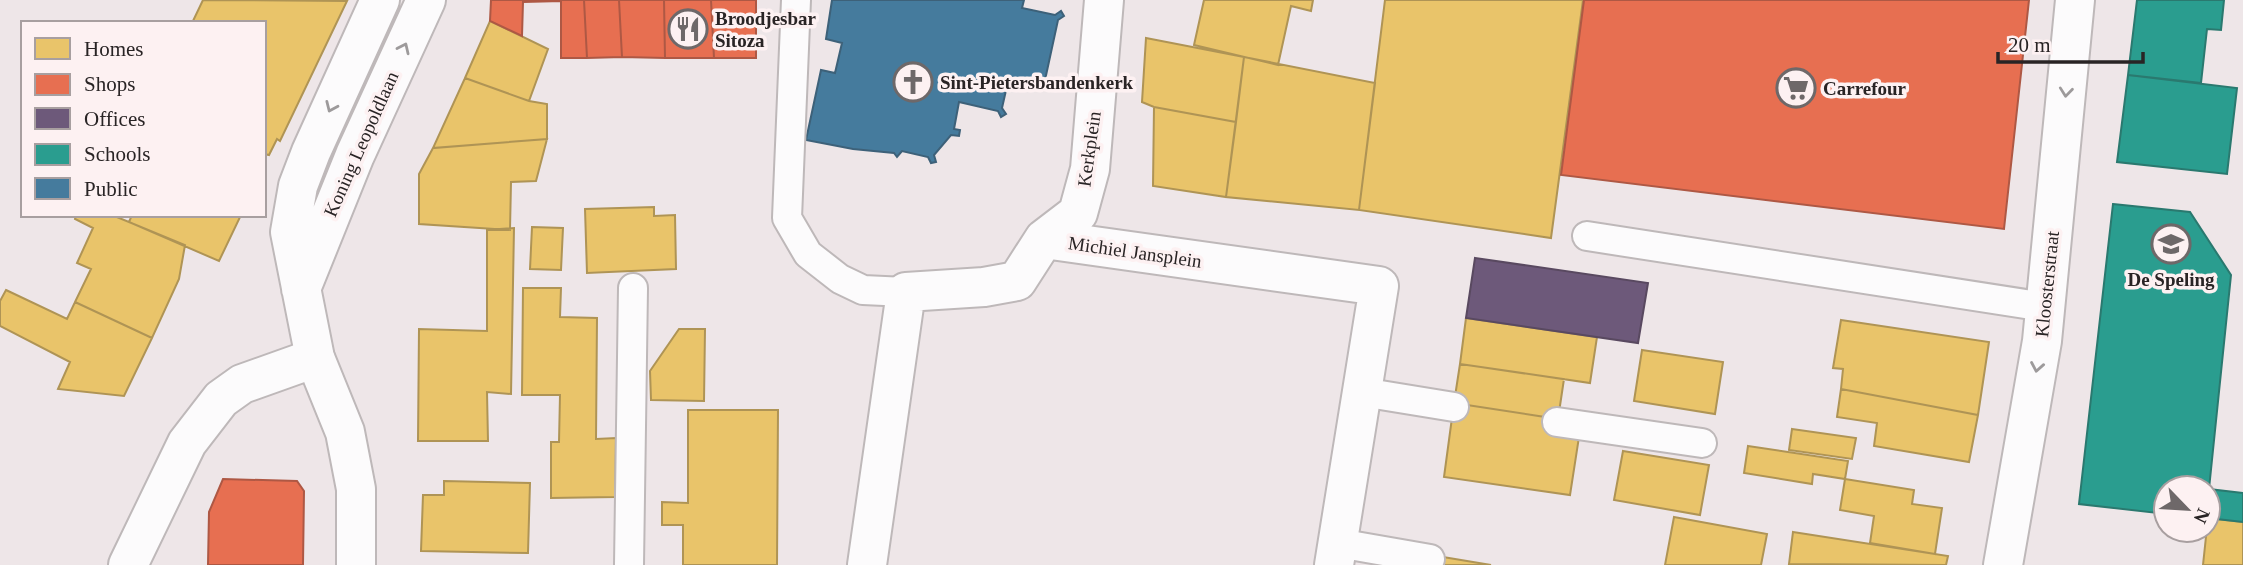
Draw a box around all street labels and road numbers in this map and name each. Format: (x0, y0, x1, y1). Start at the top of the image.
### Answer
street label: Koning Leopoldlaan (320, 68, 403, 220)
street label: Kerkplein (1073, 109, 1105, 188)
street label: Kloosterstraat (2031, 229, 2063, 338)
street label: Michiel Jansplein (1067, 232, 1204, 272)

